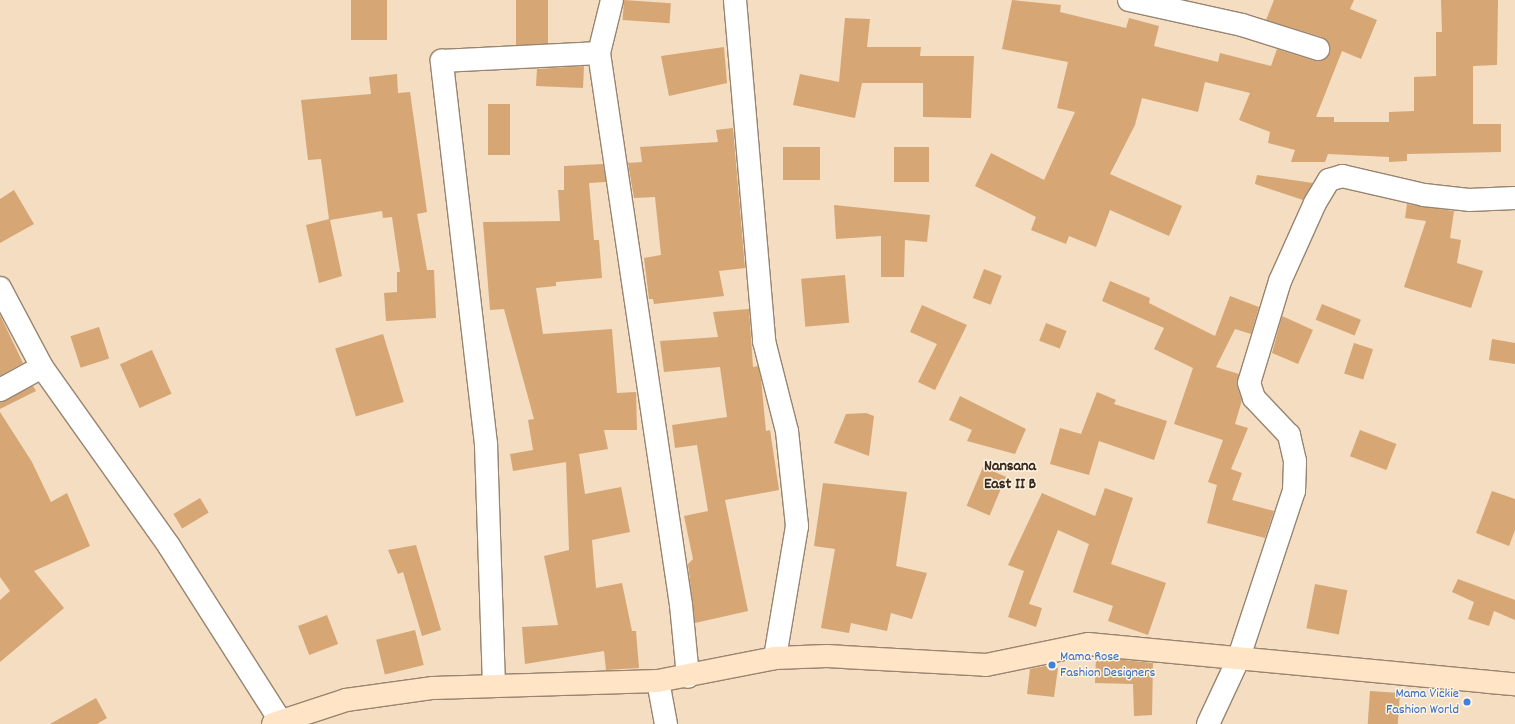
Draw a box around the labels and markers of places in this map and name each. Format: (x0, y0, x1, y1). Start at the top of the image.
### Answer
place label: Mama Rose Fashion Designers (1060, 649, 1155, 682)
marker: Mama Rose Fashion Designers (1047, 660, 1057, 670)
place label: Mama Vickie Fashion World (1386, 686, 1459, 718)
marker: Mama Vickie Fashion World (1462, 697, 1472, 707)

